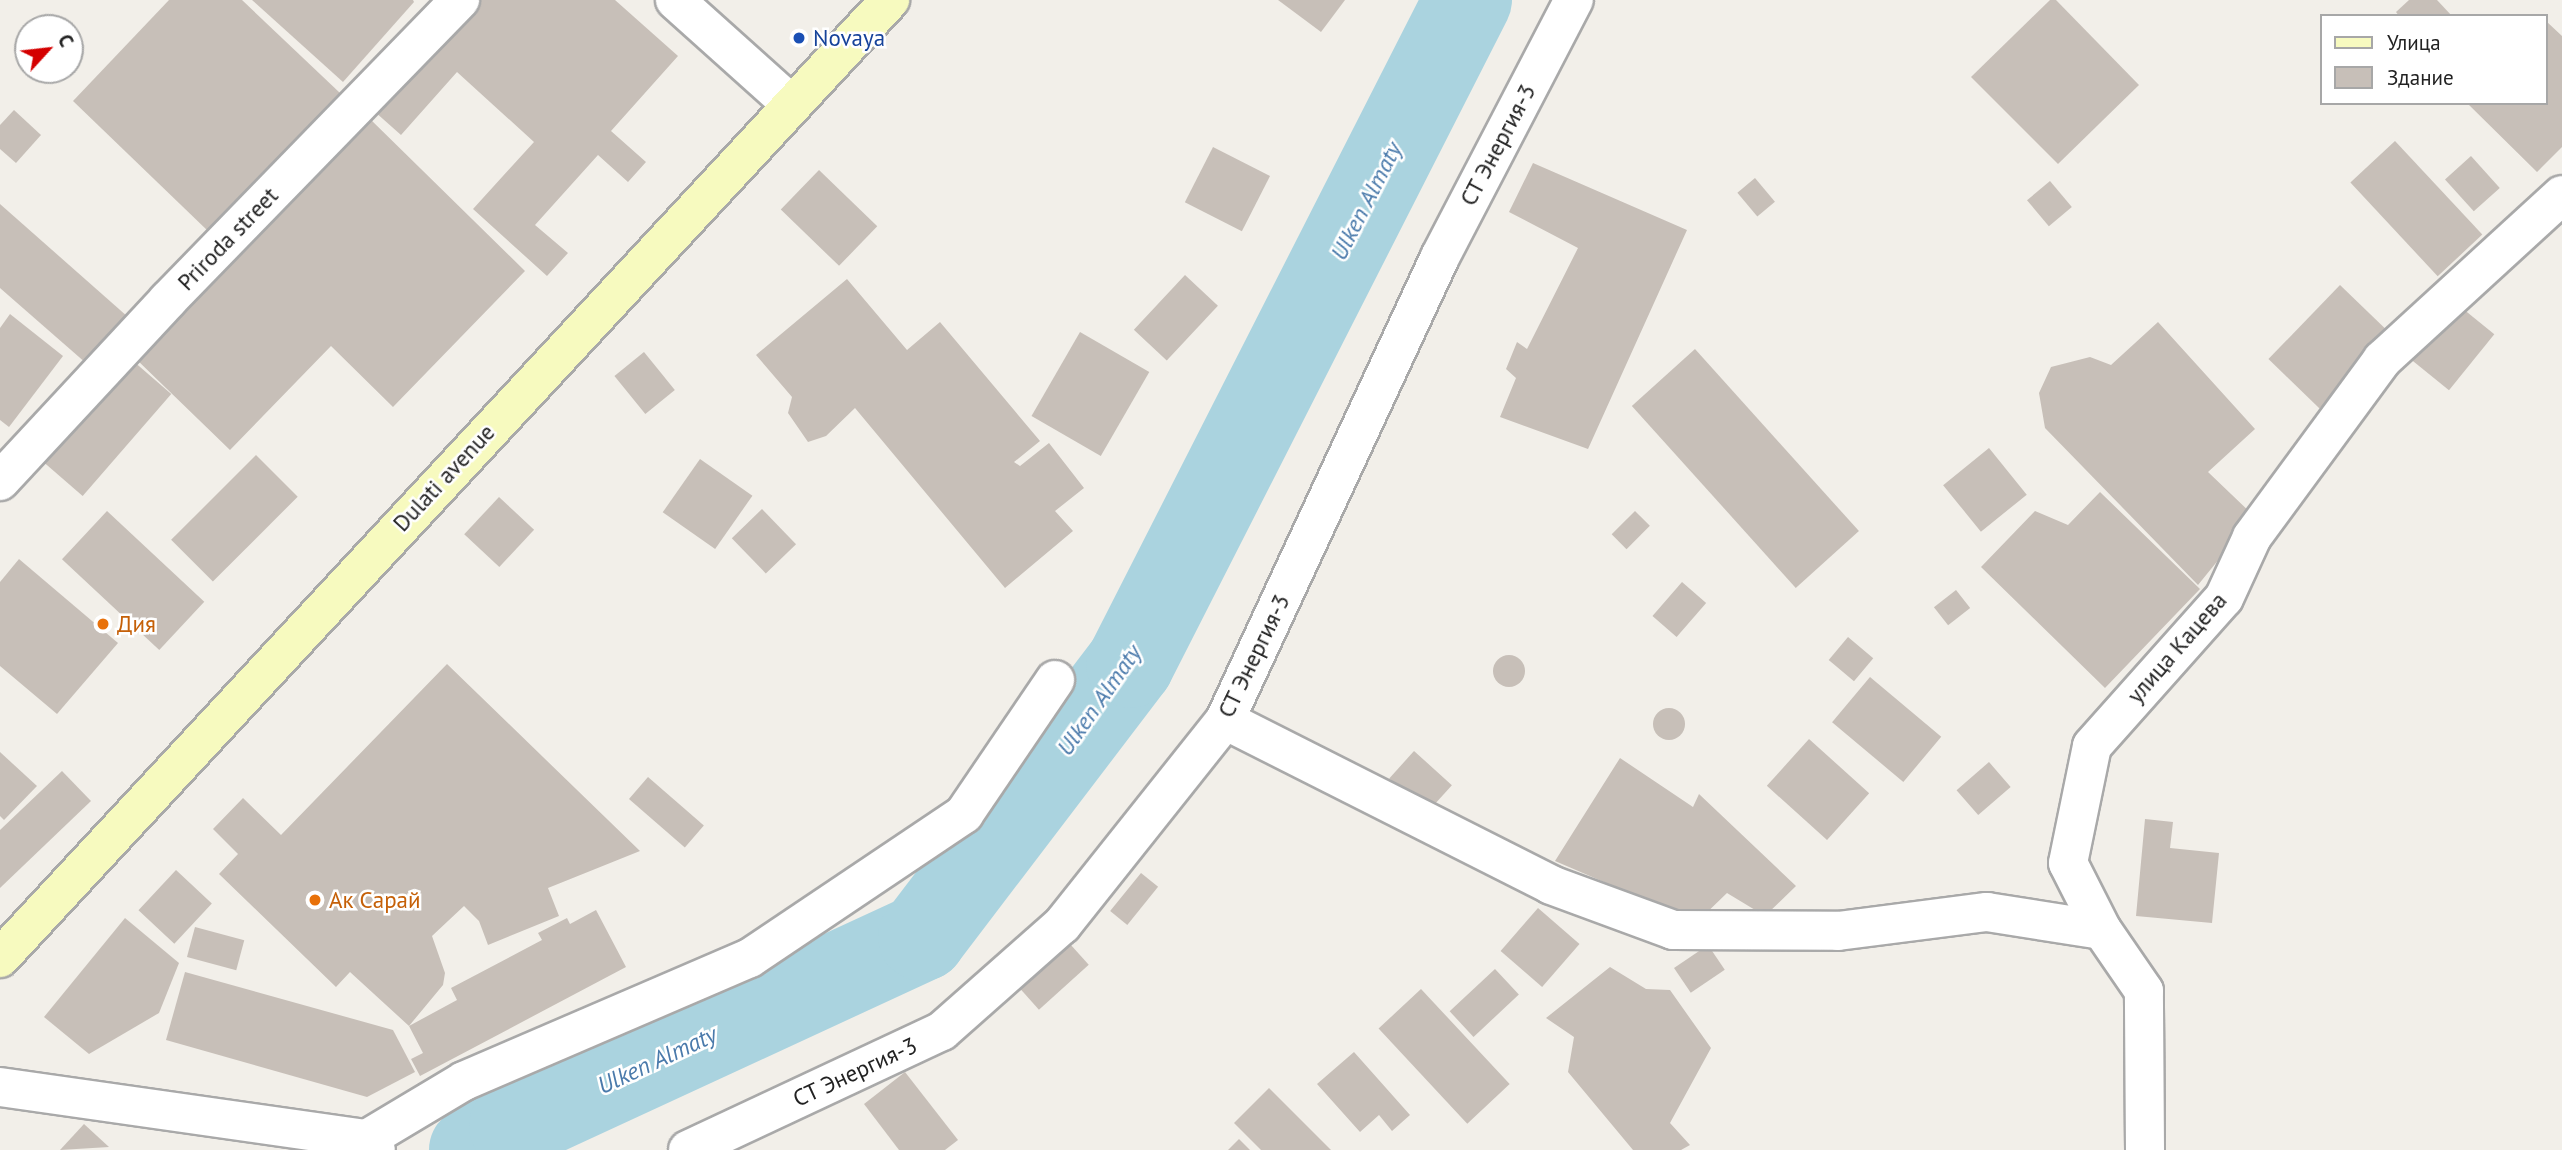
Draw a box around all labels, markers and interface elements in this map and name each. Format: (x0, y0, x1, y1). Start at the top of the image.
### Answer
north arrow (14, 14, 84, 84)
legend (2320, 14, 2548, 105)
place label: Novaya (813, 24, 885, 52)
text: Улица (2387, 29, 2441, 56)
text: С (53, 30, 79, 51)
marker: Novaya (791, 30, 807, 46)
text: Здание (2387, 64, 2454, 91)
street label: СТ Энергия-3 (1454, 79, 1542, 211)
water label: Ulken Almaty (1324, 137, 1408, 265)
street label: Priroda street (172, 182, 284, 296)
street label: Dulati avenue (387, 419, 501, 537)
street label: улица Кацева (2122, 587, 2232, 709)
street label: СТ Энергия-3 (1212, 590, 1296, 722)
place label: Дия (117, 610, 156, 638)
marker: Дия (95, 616, 111, 632)
water label: Ulken Almaty (1050, 639, 1148, 761)
place label: Ак Сарай (329, 886, 421, 914)
marker: Ак Сарай (307, 892, 323, 908)
water label: Ulken Almaty (592, 1020, 722, 1100)
street label: СТ Энергия-3 (788, 1031, 922, 1113)

